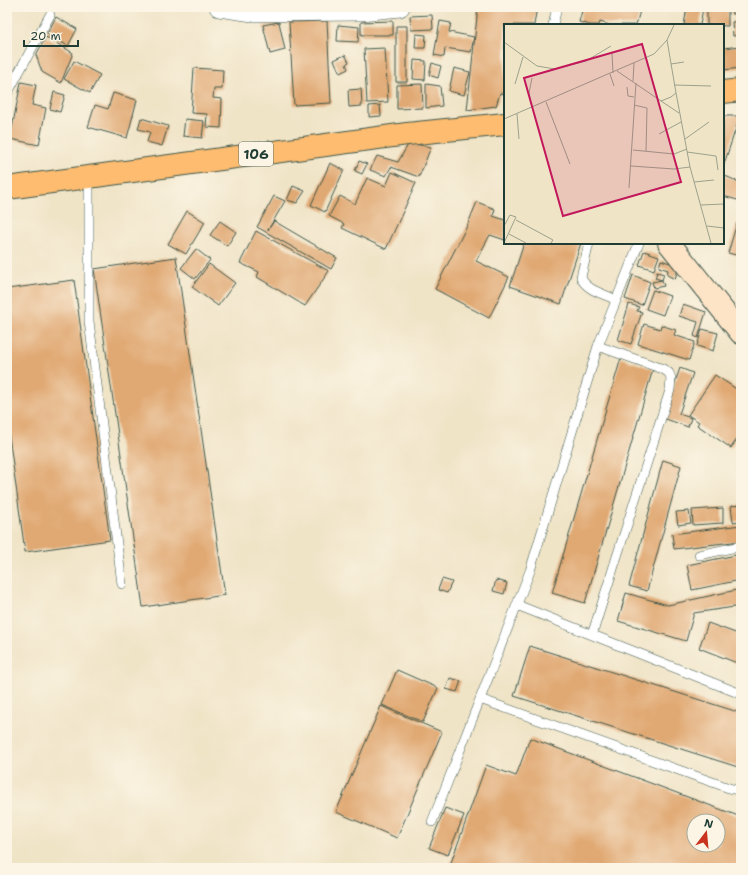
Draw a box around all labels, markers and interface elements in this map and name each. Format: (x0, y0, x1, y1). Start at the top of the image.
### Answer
scale bar (24, 22, 78, 48)
inset map (504, 24, 724, 244)
text: 20 m (30, 28, 61, 44)
road number: 106 (239, 142, 273, 166)
north arrow (686, 813, 726, 853)
text: N (702, 815, 715, 832)

